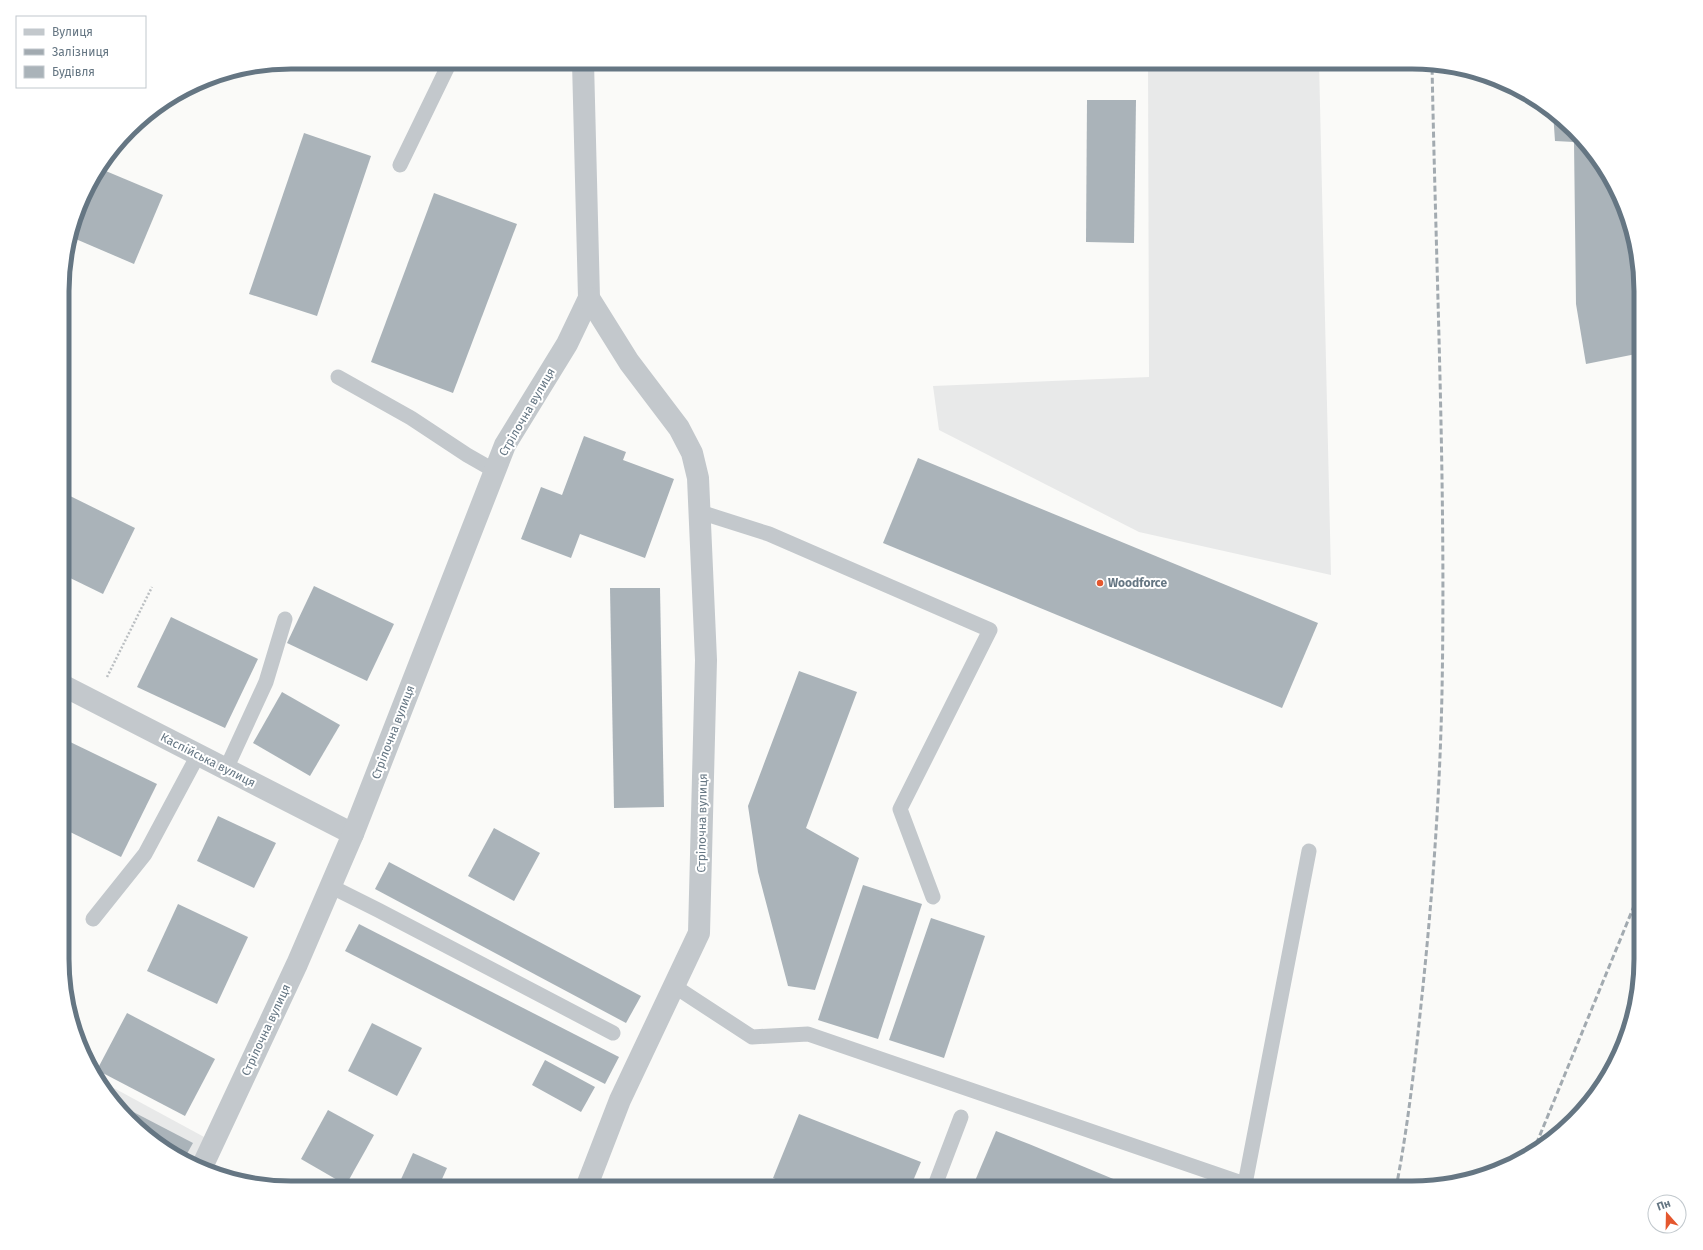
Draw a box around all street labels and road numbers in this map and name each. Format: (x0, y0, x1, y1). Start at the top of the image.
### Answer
street label: Стрілочна вулиця (496, 365, 558, 459)
street label: Стрілочна вулиця (369, 683, 417, 781)
street label: Каспійська вулиця (158, 730, 258, 790)
street label: Стрілочна вулиця (694, 773, 710, 873)
street label: Стрілочна вулиця (239, 982, 293, 1078)

